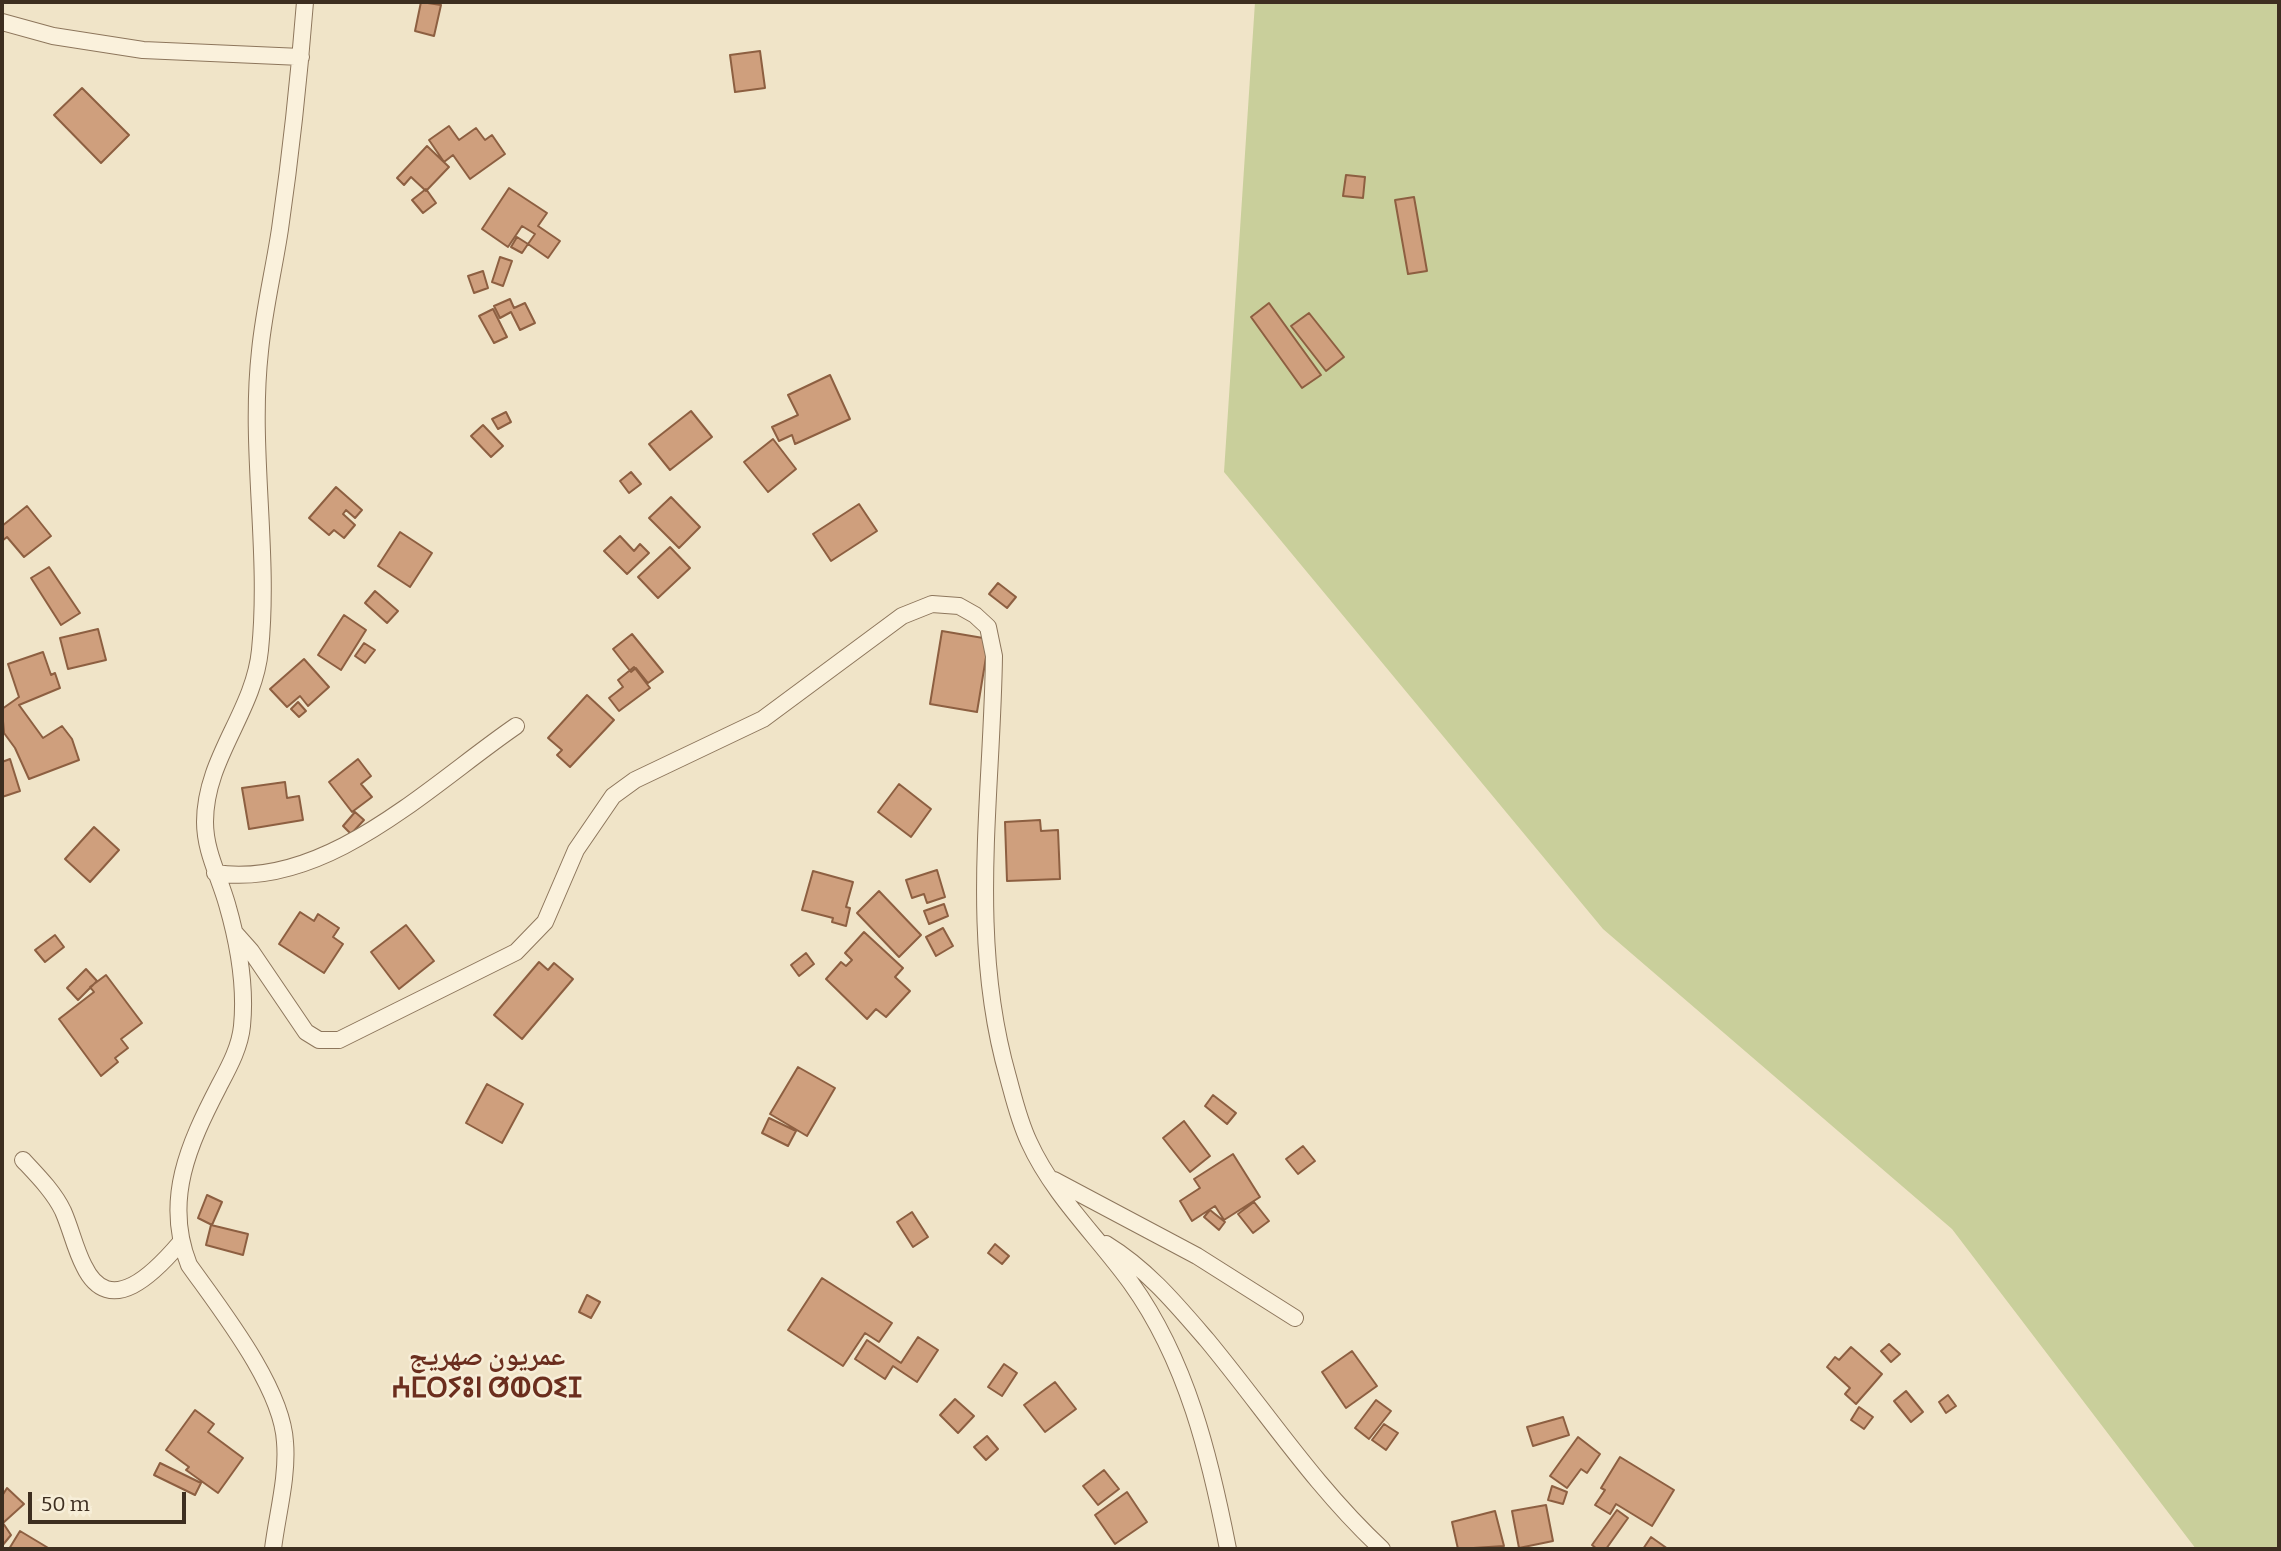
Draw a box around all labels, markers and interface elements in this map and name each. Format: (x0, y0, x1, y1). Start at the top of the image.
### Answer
district label: عمريون صهريج ⵄⵎⵔⵢⵓⵏ ⵚⵀⵔⵉⵊ (392, 1340, 582, 1406)
scale bar (32, 1478, 189, 1522)
text: 50 m (41, 1491, 90, 1517)

